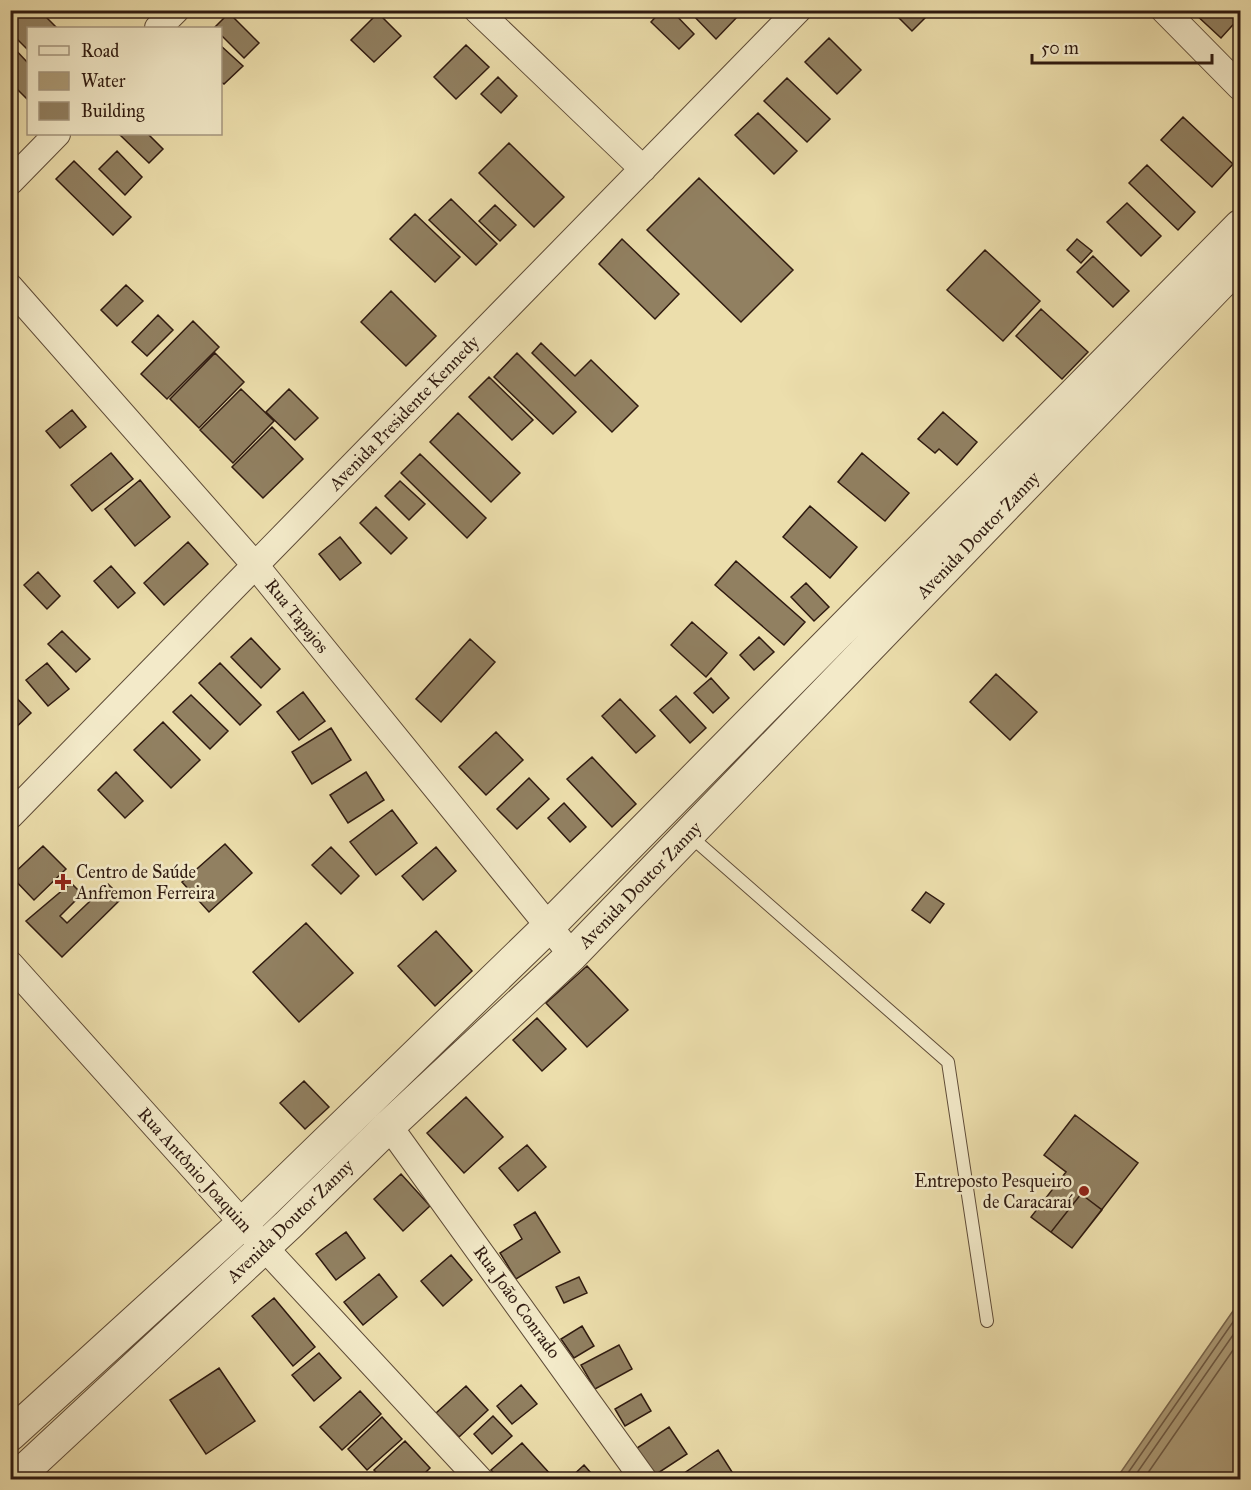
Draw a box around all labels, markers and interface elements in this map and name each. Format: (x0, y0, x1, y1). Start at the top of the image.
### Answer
legend (27, 27, 222, 135)
scale bar (1032, 27, 1212, 65)
text: 50 m (1041, 37, 1079, 59)
text: Road (81, 40, 119, 62)
text: Water (81, 70, 126, 92)
text: Building (81, 100, 145, 123)
street label: Avenida Presidente Kennedy (324, 331, 484, 496)
street label: Avenida Doutor Zanny (911, 467, 1045, 604)
street label: Rua Tapajos (260, 574, 334, 658)
street label: Avenida Doutor Zanny (573, 817, 707, 954)
place label: Centro de Saúde Anfremon Ferreira (75, 861, 215, 904)
marker: Centro de Saúde Anfremon Ferreira (54, 873, 72, 891)
street label: Rua Antônio Joaquim (132, 1103, 257, 1238)
street label: Avenida Doutor Zanny (221, 1154, 358, 1288)
place label: Entreposto Pesqueiro de Caracaraí (914, 1170, 1073, 1213)
marker: Entreposto Pesqueiro de Caracaraí (1077, 1184, 1091, 1198)
street label: Rua João Conrado (468, 1241, 565, 1363)

